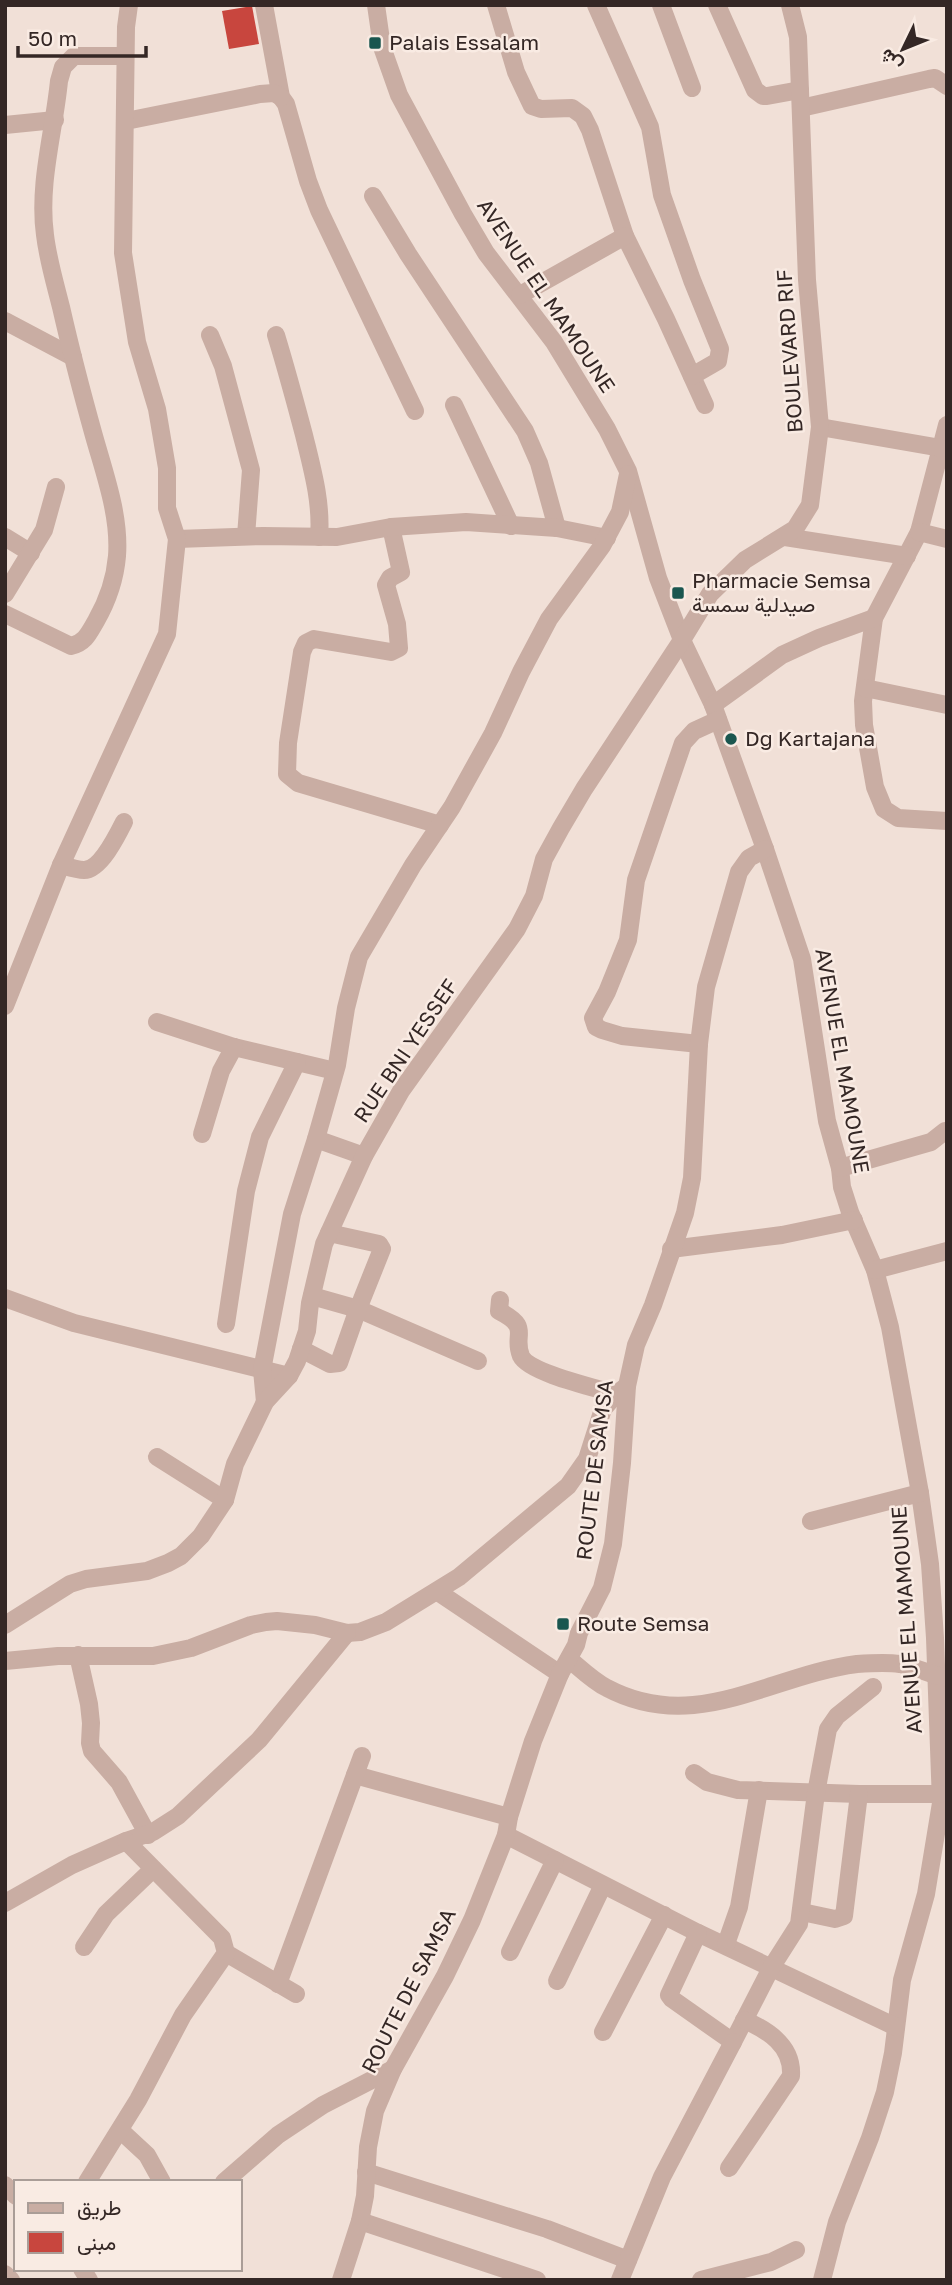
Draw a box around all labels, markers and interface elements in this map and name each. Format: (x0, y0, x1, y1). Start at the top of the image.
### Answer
scale bar (18, 14, 145, 58)
north arrow (868, 14, 938, 84)
text: 50 m (28, 25, 77, 51)
place label: Palais Essalam (389, 29, 539, 55)
marker: Palais Essalam (367, 35, 383, 51)
text: ش (874, 44, 907, 77)
street label: AVENUE EL MAMOUNE (472, 194, 621, 397)
street label: BOULEVARD RIF (770, 269, 808, 434)
place label: Pharmacie Semsa صيدلية سمسة (692, 567, 871, 617)
marker: Pharmacie Semsa صيدلية سمسة (670, 585, 686, 601)
place label: Dg Kartajana (745, 725, 875, 751)
marker: Dg Kartajana (723, 731, 739, 747)
street label: AVENUE EL MAMOUNE (810, 946, 876, 1175)
street label: RUE BNI YESSEF (347, 974, 463, 1127)
street label: ROUTE DE SAMSA (570, 1378, 618, 1562)
street label: AVENUE EL MAMOUNE (885, 1505, 927, 1735)
place label: Route Semsa (577, 1610, 709, 1636)
marker: Route Semsa (555, 1616, 571, 1632)
street label: ROUTE DE SAMSA (355, 1904, 461, 2077)
legend (14, 2180, 242, 2271)
text: طريق (77, 2194, 122, 2221)
text: مبنى (77, 2229, 116, 2255)

